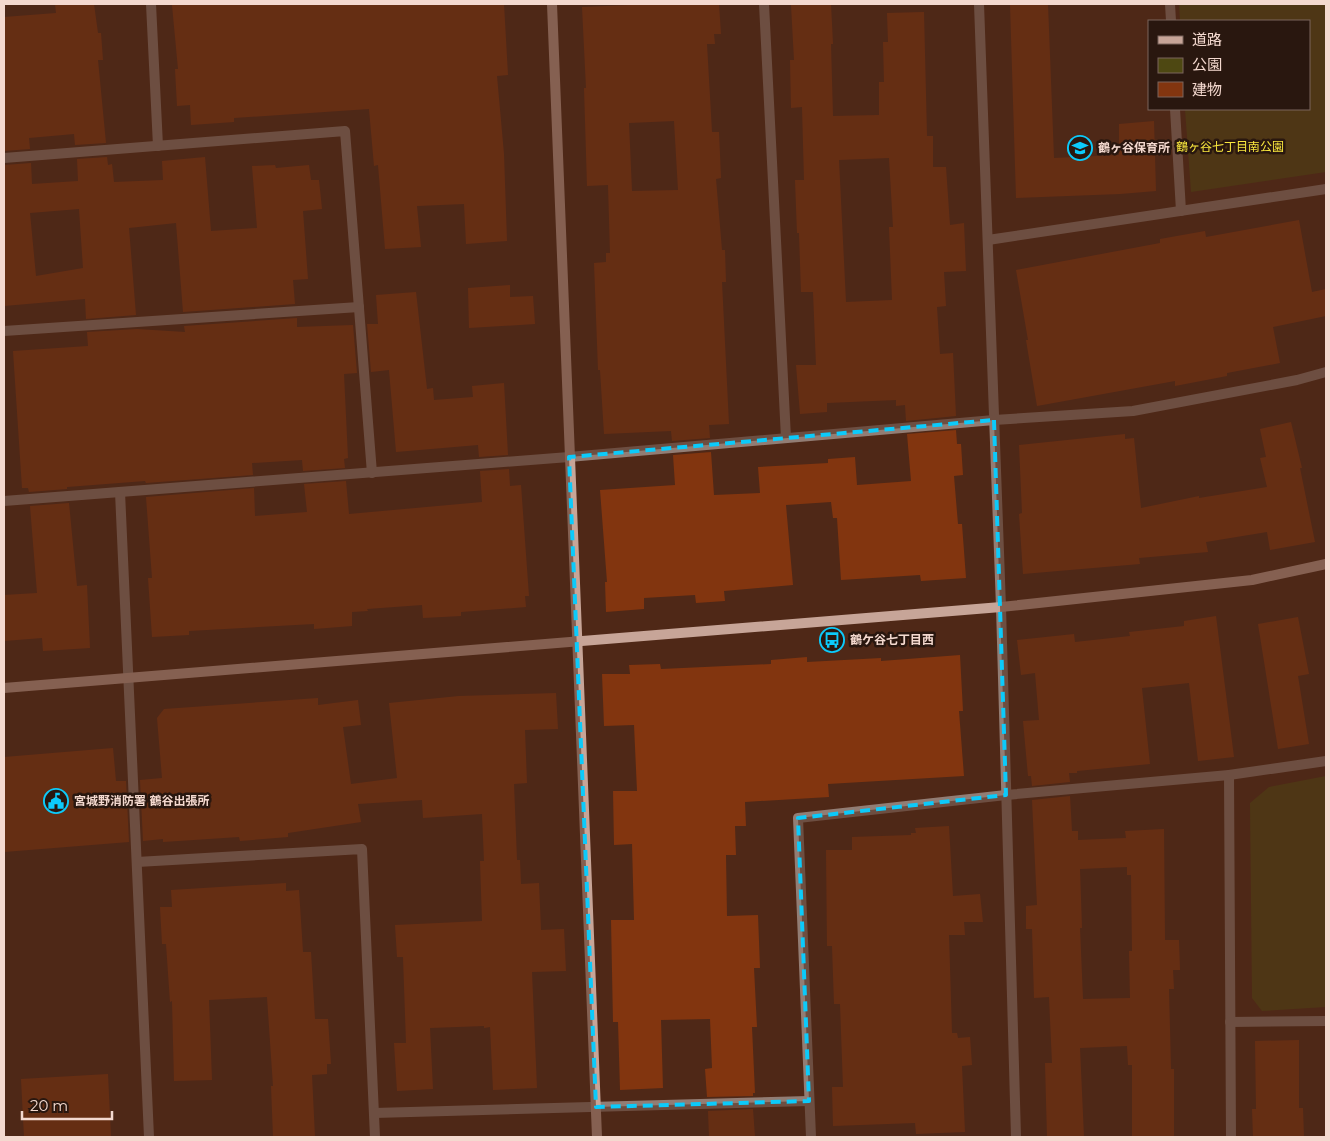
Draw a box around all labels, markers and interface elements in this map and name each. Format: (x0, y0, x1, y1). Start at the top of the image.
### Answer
legend (1148, 20, 1310, 110)
text: 道路 (1192, 30, 1222, 49)
text: 公園 (1192, 55, 1222, 74)
text: 建物 (1192, 80, 1222, 99)
school or university icon: 鶴ヶ谷保育所 (1067, 135, 1093, 161)
park label: 鶴ヶ谷七丁目南公園 (1176, 139, 1284, 154)
place label: 鶴ヶ谷保育所 (1098, 140, 1170, 155)
bus stop icon: 鶴ケ谷七丁目西 (819, 627, 845, 653)
place label: 鶴ケ谷七丁目西 (850, 632, 934, 647)
public building icon: 宮城野消防署 鶴谷出張所 (43, 788, 69, 814)
place label: 宮城野消防署 鶴谷出張所 (74, 793, 209, 808)
scale bar (22, 1088, 112, 1120)
text: 20 m (30, 1096, 68, 1115)

